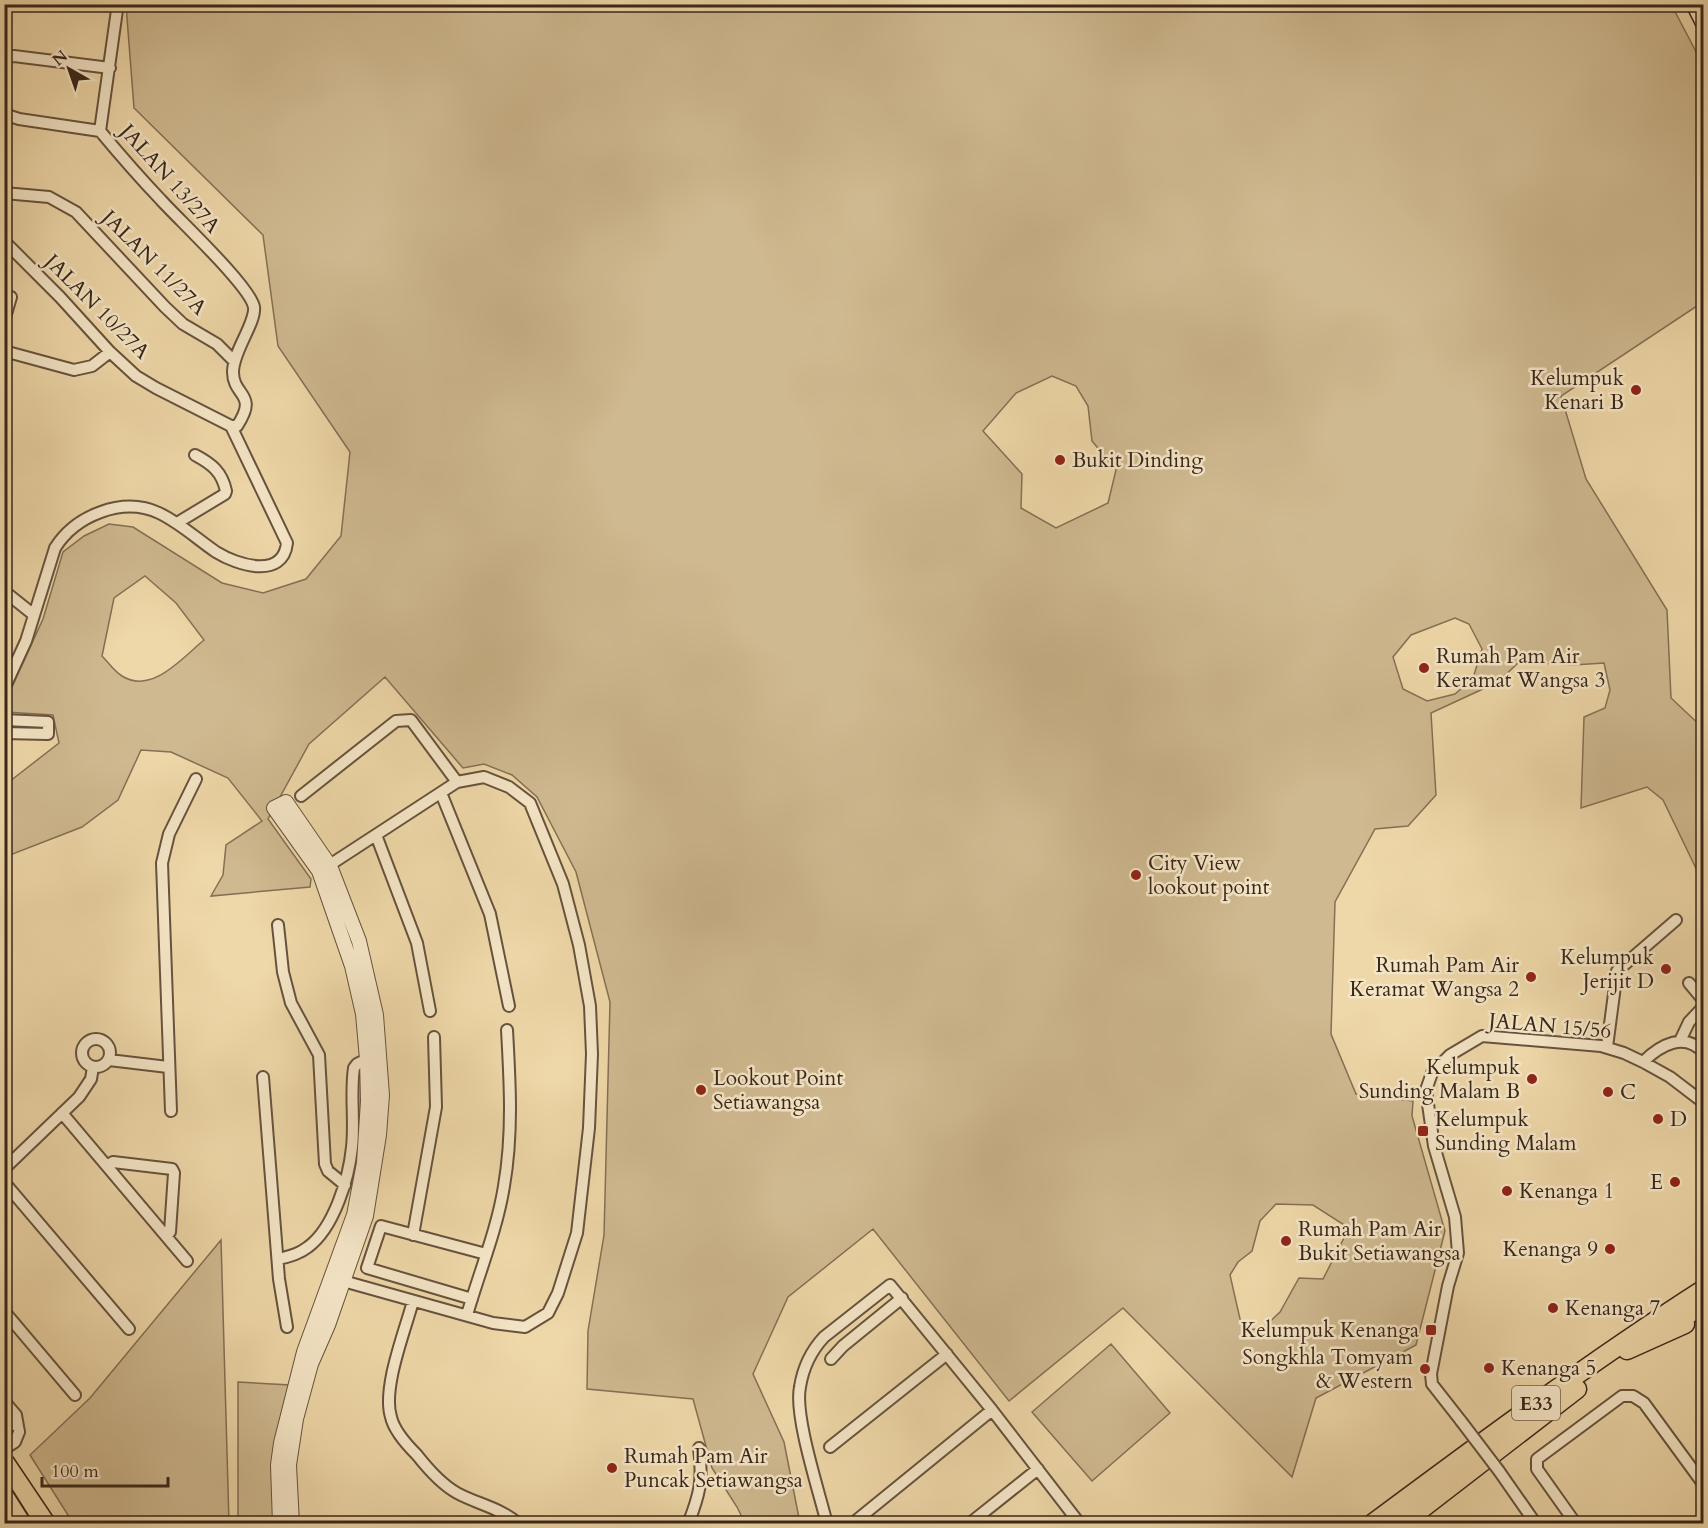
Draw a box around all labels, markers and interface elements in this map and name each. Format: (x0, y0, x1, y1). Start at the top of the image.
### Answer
north arrow (39, 39, 99, 99)
text: N (48, 45, 72, 71)
street label: JALAN 13/27A (111, 116, 227, 240)
street label: JALAN 11/27A (93, 202, 213, 322)
street label: JALAN 10/27A (36, 246, 156, 366)
place label: Kelumpuk Kenari B (1530, 364, 1625, 417)
marker: Kelumpuk Kenari B (1629, 383, 1643, 397)
place label: Bukit Dinding (1072, 446, 1203, 475)
marker: Bukit Dinding (1053, 453, 1067, 467)
place label: Rumah Pam Air Keramat Wangsa 3 (1436, 642, 1605, 695)
marker: Rumah Pam Air Keramat Wangsa 3 (1417, 661, 1431, 675)
place label: City View lookout point (1148, 849, 1270, 902)
marker: City View lookout point (1129, 868, 1143, 882)
place label: Kelumpuk Jerijit D (1560, 943, 1655, 996)
place label: Rumah Pam Air Keramat Wangsa 2 (1350, 951, 1519, 1004)
marker: Kelumpuk Jerijit D (1659, 962, 1673, 976)
marker: Rumah Pam Air Keramat Wangsa 2 (1524, 970, 1538, 984)
street label: JALAN 15/56 (1484, 1006, 1613, 1046)
place label: Kelumpuk Sunding Malam B (1359, 1053, 1521, 1106)
place label: Lookout Point Setiawangsa (713, 1064, 843, 1117)
marker: Kelumpuk Sunding Malam B (1525, 1072, 1539, 1086)
place label: C (1620, 1078, 1636, 1107)
marker: Lookout Point Setiawangsa (694, 1083, 708, 1097)
marker: C (1601, 1085, 1615, 1099)
place label: Kelumpuk Sunding Malam (1435, 1105, 1577, 1158)
place label: D (1670, 1105, 1687, 1134)
marker: D (1651, 1112, 1665, 1126)
marker: Kelumpuk Sunding Malam (1416, 1124, 1430, 1138)
place label: E (1650, 1168, 1663, 1197)
marker: E (1668, 1175, 1682, 1189)
place label: Kenanga 1 (1519, 1177, 1614, 1206)
marker: Kenanga 1 (1500, 1184, 1514, 1198)
place label: Rumah Pam Air Bukit Setiawangsa (1298, 1215, 1461, 1268)
marker: Rumah Pam Air Bukit Setiawangsa (1279, 1234, 1293, 1248)
place label: Kenanga 9 (1503, 1235, 1598, 1264)
marker: Kenanga 9 (1603, 1242, 1617, 1256)
place label: Kenanga 7 (1565, 1294, 1661, 1323)
marker: Kenanga 7 (1546, 1301, 1560, 1315)
place label: Kelumpuk Kenanga (1241, 1316, 1419, 1345)
marker: Kelumpuk Kenanga (1424, 1323, 1438, 1337)
place label: Songkhla Tomyam & Western (1242, 1343, 1413, 1396)
place label: Kenanga 5 (1501, 1354, 1596, 1383)
marker: Kenanga 5 (1482, 1361, 1496, 1375)
marker: Songkhla Tomyam & Western (1418, 1362, 1432, 1376)
road number: E33 (1512, 1386, 1560, 1420)
place label: Rumah Pam Air Puncak Setiawangsa (624, 1442, 803, 1495)
scale bar (42, 1450, 168, 1488)
text: 100 m (51, 1459, 99, 1484)
marker: Rumah Pam Air Puncak Setiawangsa (605, 1461, 619, 1475)

